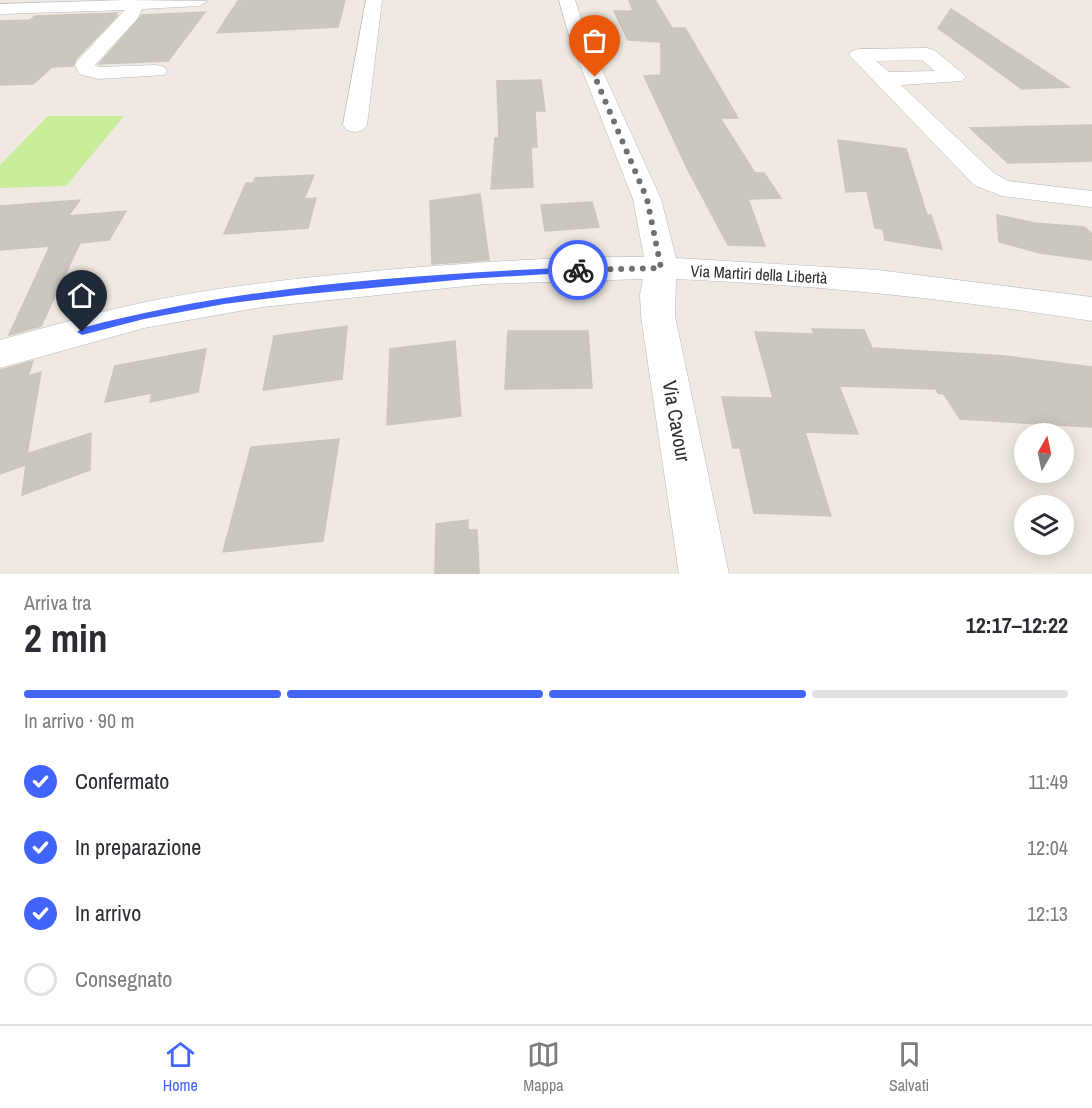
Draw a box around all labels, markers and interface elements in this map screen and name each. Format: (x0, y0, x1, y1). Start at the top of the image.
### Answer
pin (569, 15, 620, 77)
icon: bag (578, 24, 611, 57)
courier (548, 240, 608, 300)
icon: bike (562, 254, 595, 287)
street label: Via Martiri della Libertà (690, 259, 829, 289)
pin (56, 270, 107, 332)
icon: home (65, 279, 98, 312)
street label: Via Cavour (657, 378, 697, 464)
north arrow (1014, 423, 1074, 483)
map controls (1014, 423, 1074, 555)
button: layers (1014, 495, 1074, 555)
text: Arriva tra (24, 589, 91, 616)
text: 12:17–12:22 (966, 610, 1068, 640)
text: 2 min (24, 612, 108, 664)
text: In arrivo · 90 m (24, 707, 134, 734)
icon: check (24, 765, 57, 798)
text: Confermato (75, 766, 169, 796)
text: 11:49 (1028, 768, 1068, 795)
icon: check (24, 831, 57, 864)
text: In preparazione (75, 832, 201, 862)
text: 12:04 (1027, 834, 1068, 861)
icon: check (24, 897, 57, 930)
text: In arrivo (75, 898, 141, 928)
text: 12:13 (1027, 900, 1068, 927)
text: Consegnato (75, 964, 172, 994)
tab: Home (163, 1038, 198, 1096)
tab: Mappa (523, 1038, 563, 1096)
tab: Salvati (889, 1038, 929, 1096)

